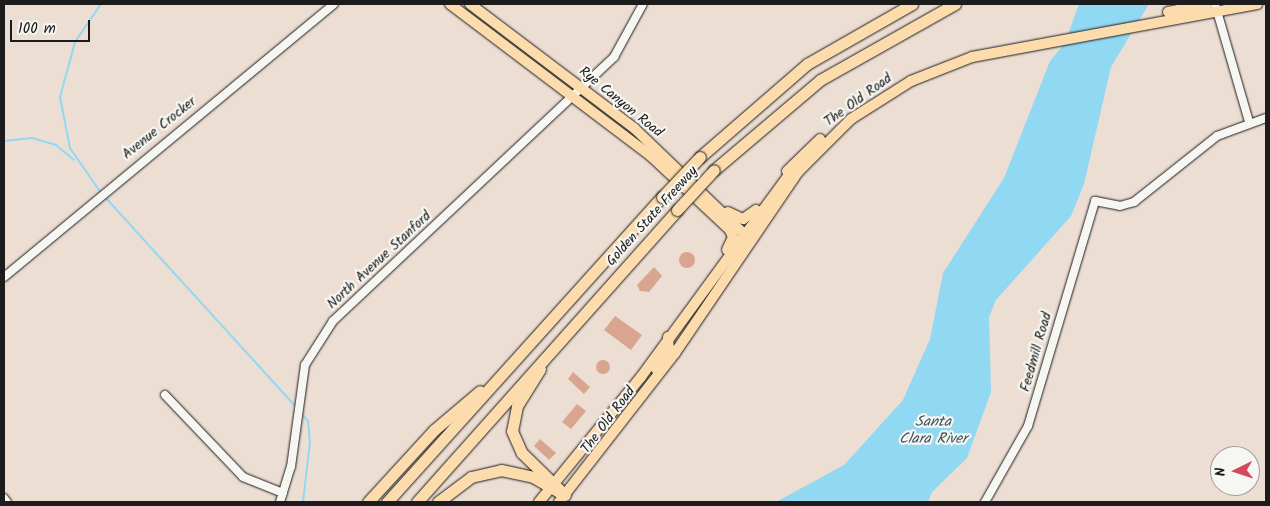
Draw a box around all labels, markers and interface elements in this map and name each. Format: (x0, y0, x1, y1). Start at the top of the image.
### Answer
scale bar (12, 10, 92, 42)
text: 100 m (18, 17, 56, 41)
street label: Rye Canyon Road (576, 63, 666, 141)
street label: The Old Road (821, 70, 895, 130)
street label: Avenue Crocker (119, 93, 199, 163)
street label: Golden State Freeway (603, 163, 701, 269)
street label: North Avenue Stanford (324, 208, 434, 312)
street label: Feedmill Road (1017, 310, 1055, 394)
street label: The Old Road (577, 383, 639, 457)
water label: Santa Clara River (899, 413, 967, 448)
north arrow (1210, 446, 1260, 496)
text: N (1210, 467, 1232, 477)

